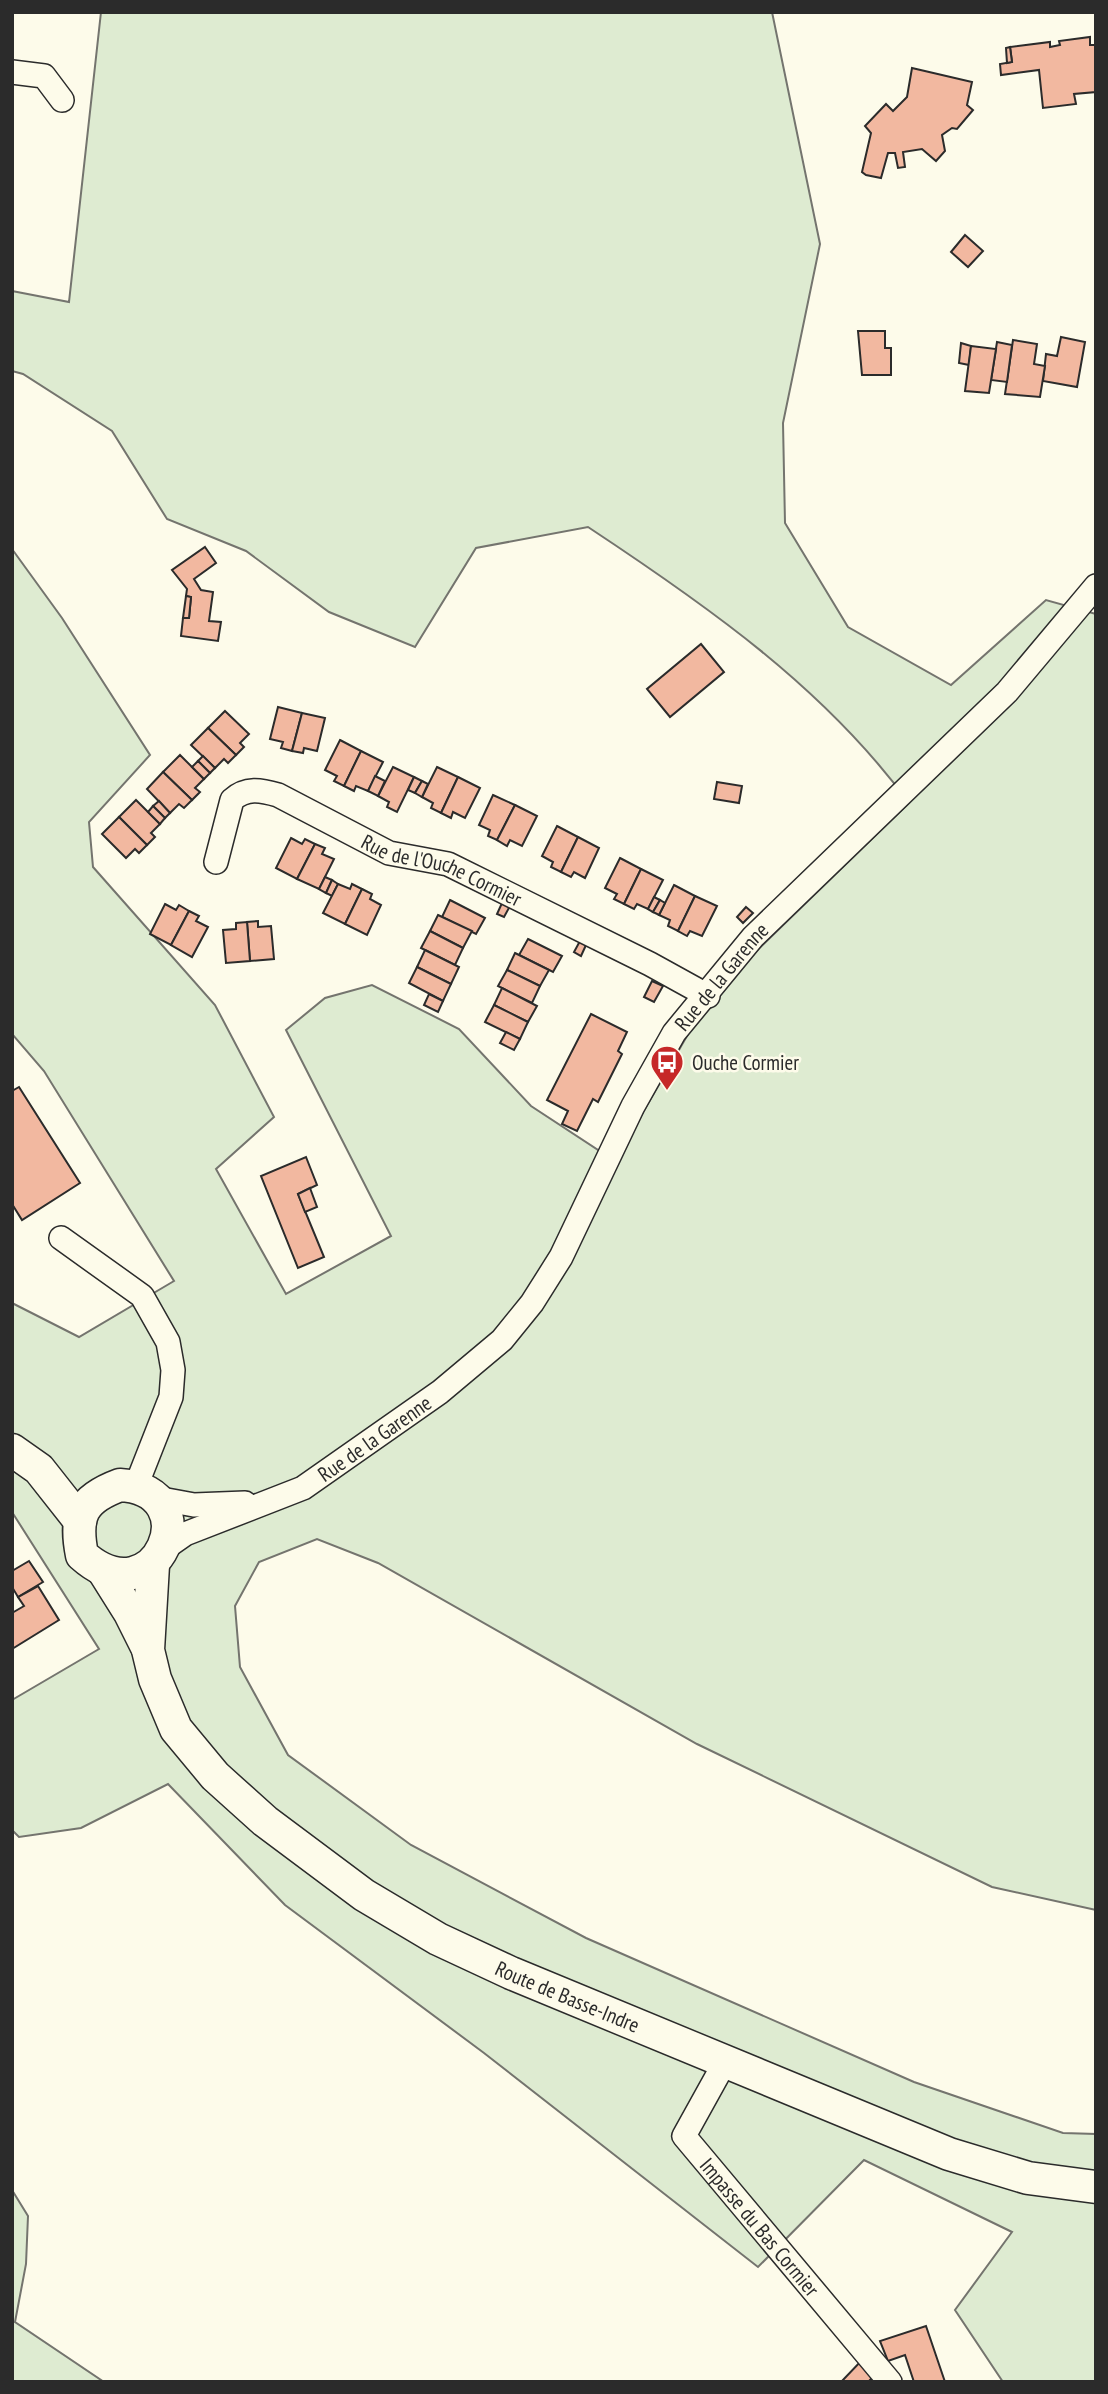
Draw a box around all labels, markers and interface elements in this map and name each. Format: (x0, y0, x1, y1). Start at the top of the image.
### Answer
street label: Rue de l'Ouche Cormier (357, 828, 527, 912)
street label: Rue de la Garenne (668, 916, 774, 1036)
bus stop icon: Ouche Cormier (648, 1043, 686, 1092)
place label: Ouche Cormier (692, 1049, 799, 1076)
street label: Rue de la Garenne (312, 1389, 436, 1487)
street label: Route de Basse-Indre (491, 1954, 644, 2038)
street label: Impasse du Bas Cormier (694, 2152, 826, 2302)

